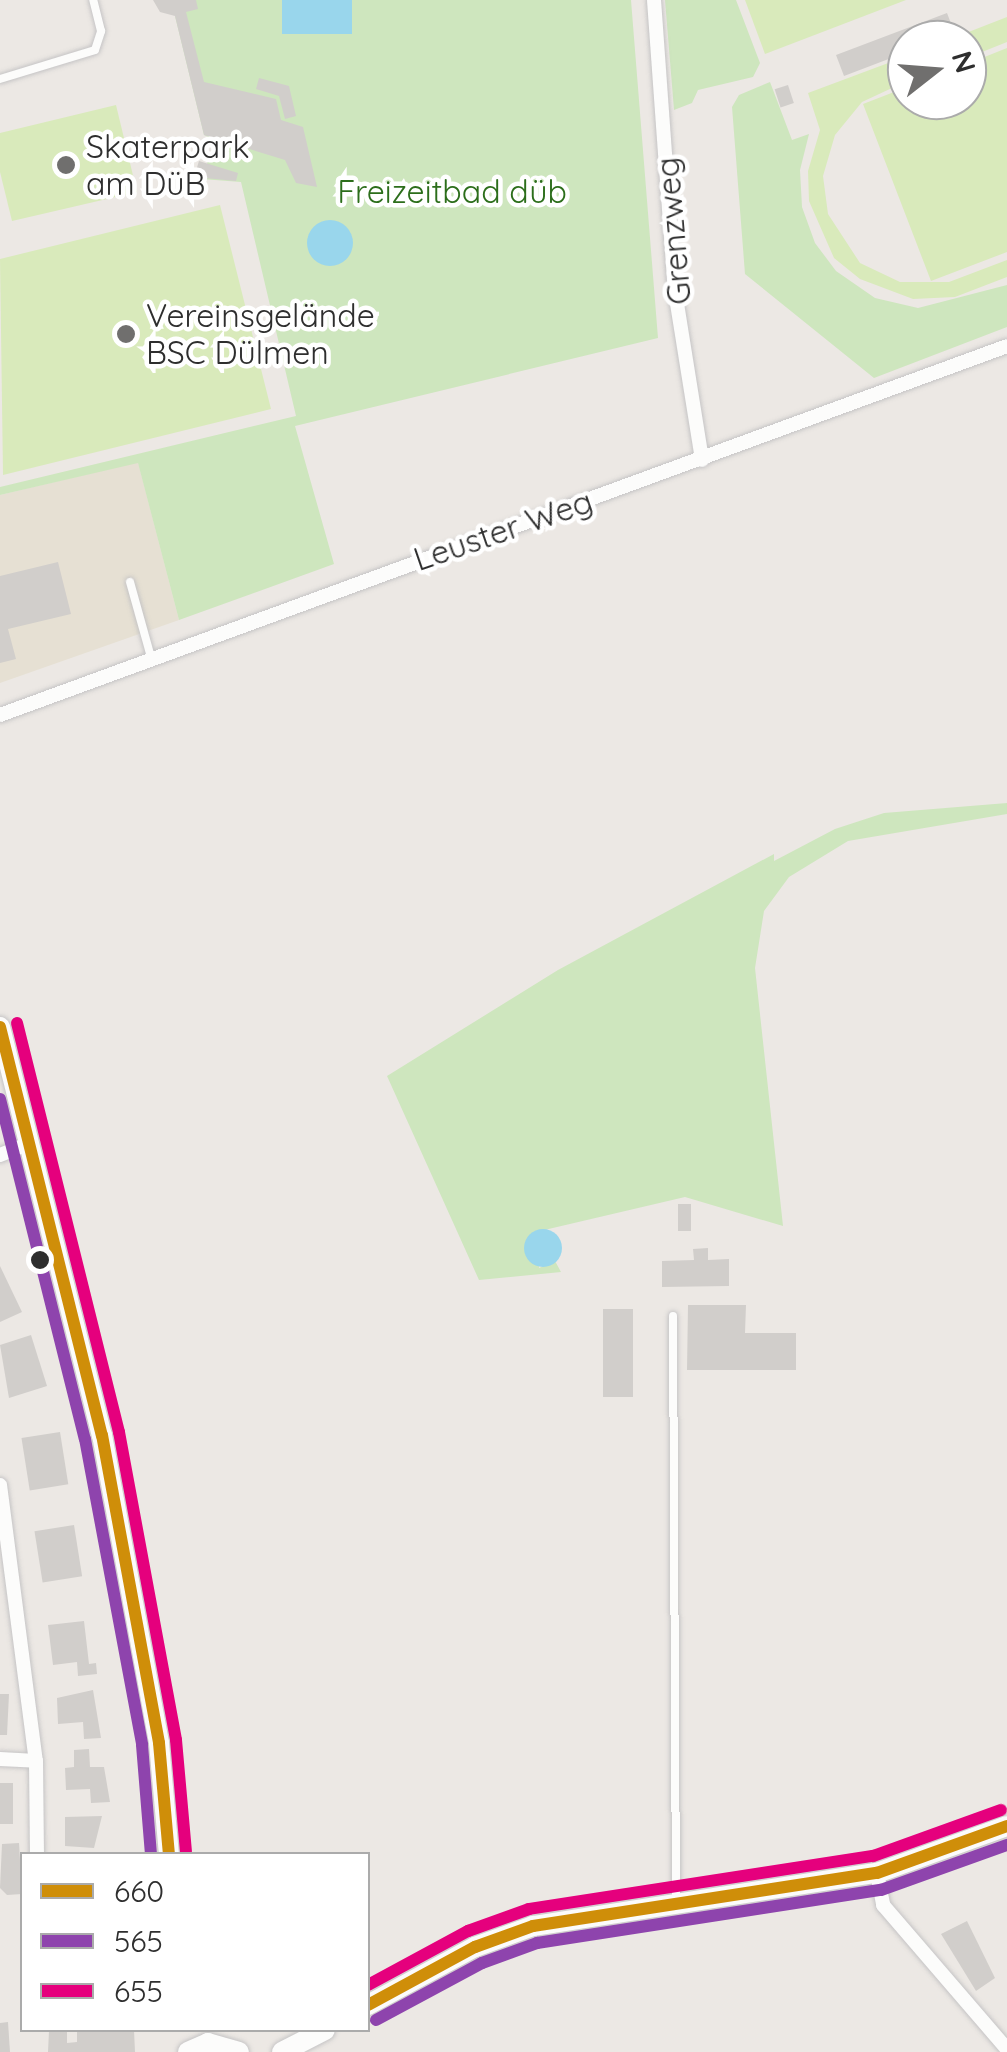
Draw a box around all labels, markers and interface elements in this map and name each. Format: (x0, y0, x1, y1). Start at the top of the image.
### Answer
north arrow (887, 20, 987, 120)
text: N (945, 47, 984, 77)
place label: Skaterpark am DüB (86, 128, 250, 203)
marker: Skaterpark am DüB (55, 154, 77, 176)
street label: Grenzweg (647, 156, 699, 306)
park label: Freizeitbad düb (337, 172, 567, 210)
place label: Vereinsgelände BSC Dülmen (146, 297, 375, 372)
marker: Vereinsgelände BSC Dülmen (115, 323, 137, 345)
street label: Leuster Weg (409, 481, 597, 579)
unlabelled marker (30, 1250, 50, 1270)
legend (20, 1852, 370, 2032)
text: 660 (114, 1872, 164, 1910)
text: 565 (114, 1922, 163, 1960)
text: 655 (114, 1972, 163, 2010)

